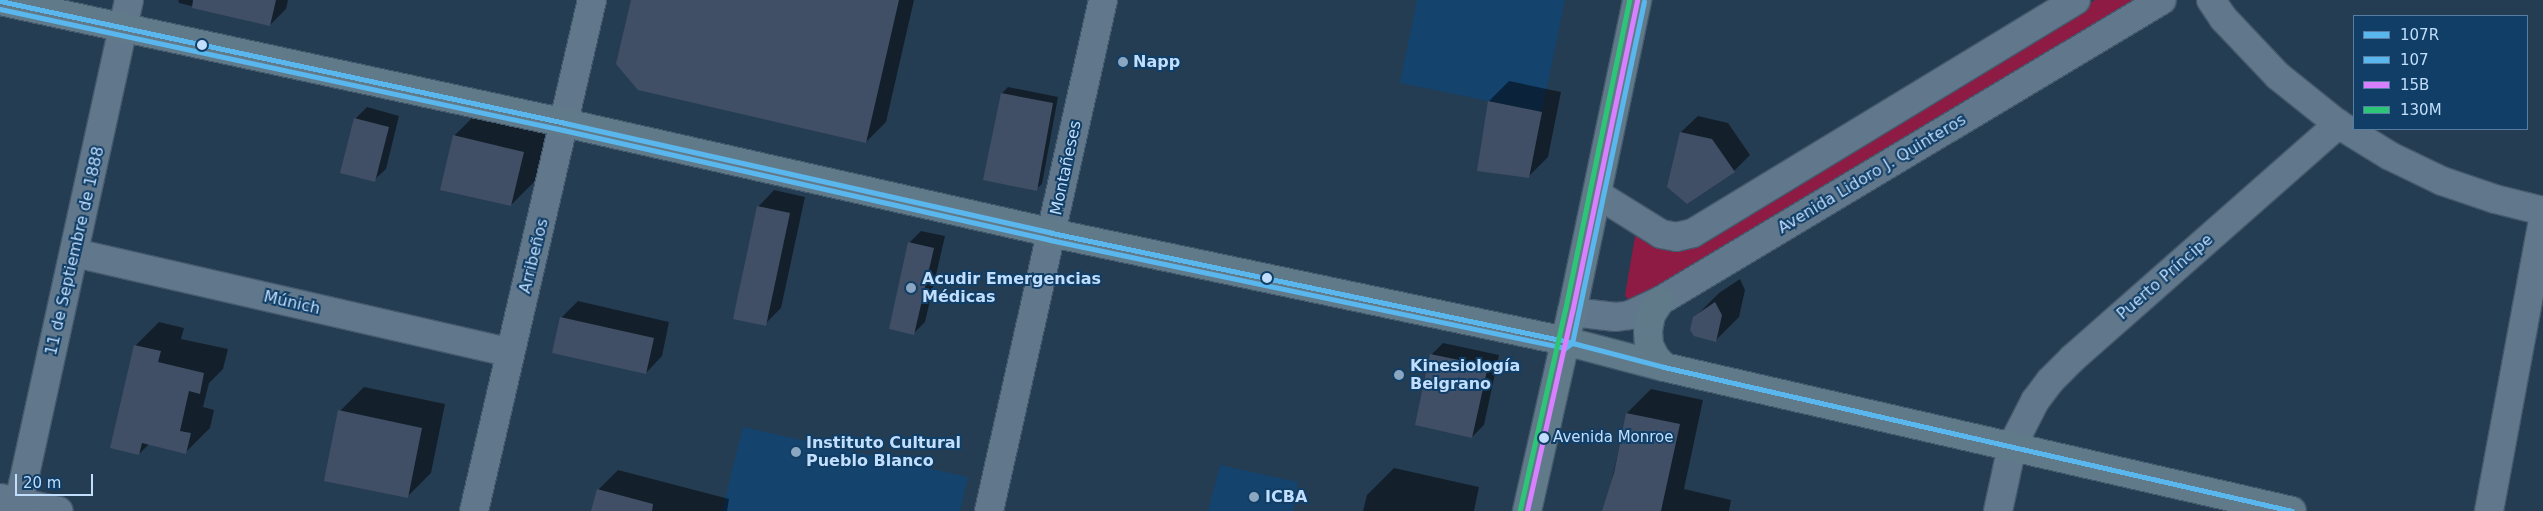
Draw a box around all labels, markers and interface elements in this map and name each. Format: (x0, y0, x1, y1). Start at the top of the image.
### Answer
legend (2353, 15, 2528, 130)
text: 107R (2400, 26, 2439, 44)
unlabelled marker (197, 40, 207, 50)
text: 107 (2400, 51, 2429, 69)
place label: Napp (1133, 52, 1180, 72)
marker: Napp (1117, 56, 1129, 68)
text: 15B (2400, 76, 2429, 94)
text: 130M (2400, 101, 2442, 119)
street label: Avenida Lidoro J. Quinteros (1774, 110, 1970, 238)
street label: Montañeses (1047, 119, 1085, 217)
street label: 11 de Septiembre de 1888 (42, 145, 108, 357)
street label: Arribeños (515, 217, 553, 295)
street label: Puerto Príncipe (2113, 230, 2217, 324)
place label: Acudir Emergencias Médicas (922, 269, 1101, 307)
unlabelled marker (1262, 273, 1272, 283)
marker: Acudir Emergencias Médicas (904, 281, 918, 295)
street label: Múnich (262, 287, 322, 319)
place label: Kinesiología Belgrano (1410, 356, 1520, 394)
marker: Kinesiología Belgrano (1392, 368, 1406, 382)
place label: Avenida Monroe (1553, 429, 1674, 447)
place label: Instituto Cultural Pueblo Blanco (806, 433, 961, 471)
marker: Avenida Monroe (1539, 433, 1549, 443)
marker: Instituto Cultural Pueblo Blanco (790, 446, 802, 458)
scale bar (18, 464, 95, 496)
text: 20 m (23, 474, 61, 492)
place label: ICBA (1265, 487, 1307, 507)
marker: ICBA (1247, 490, 1261, 504)

